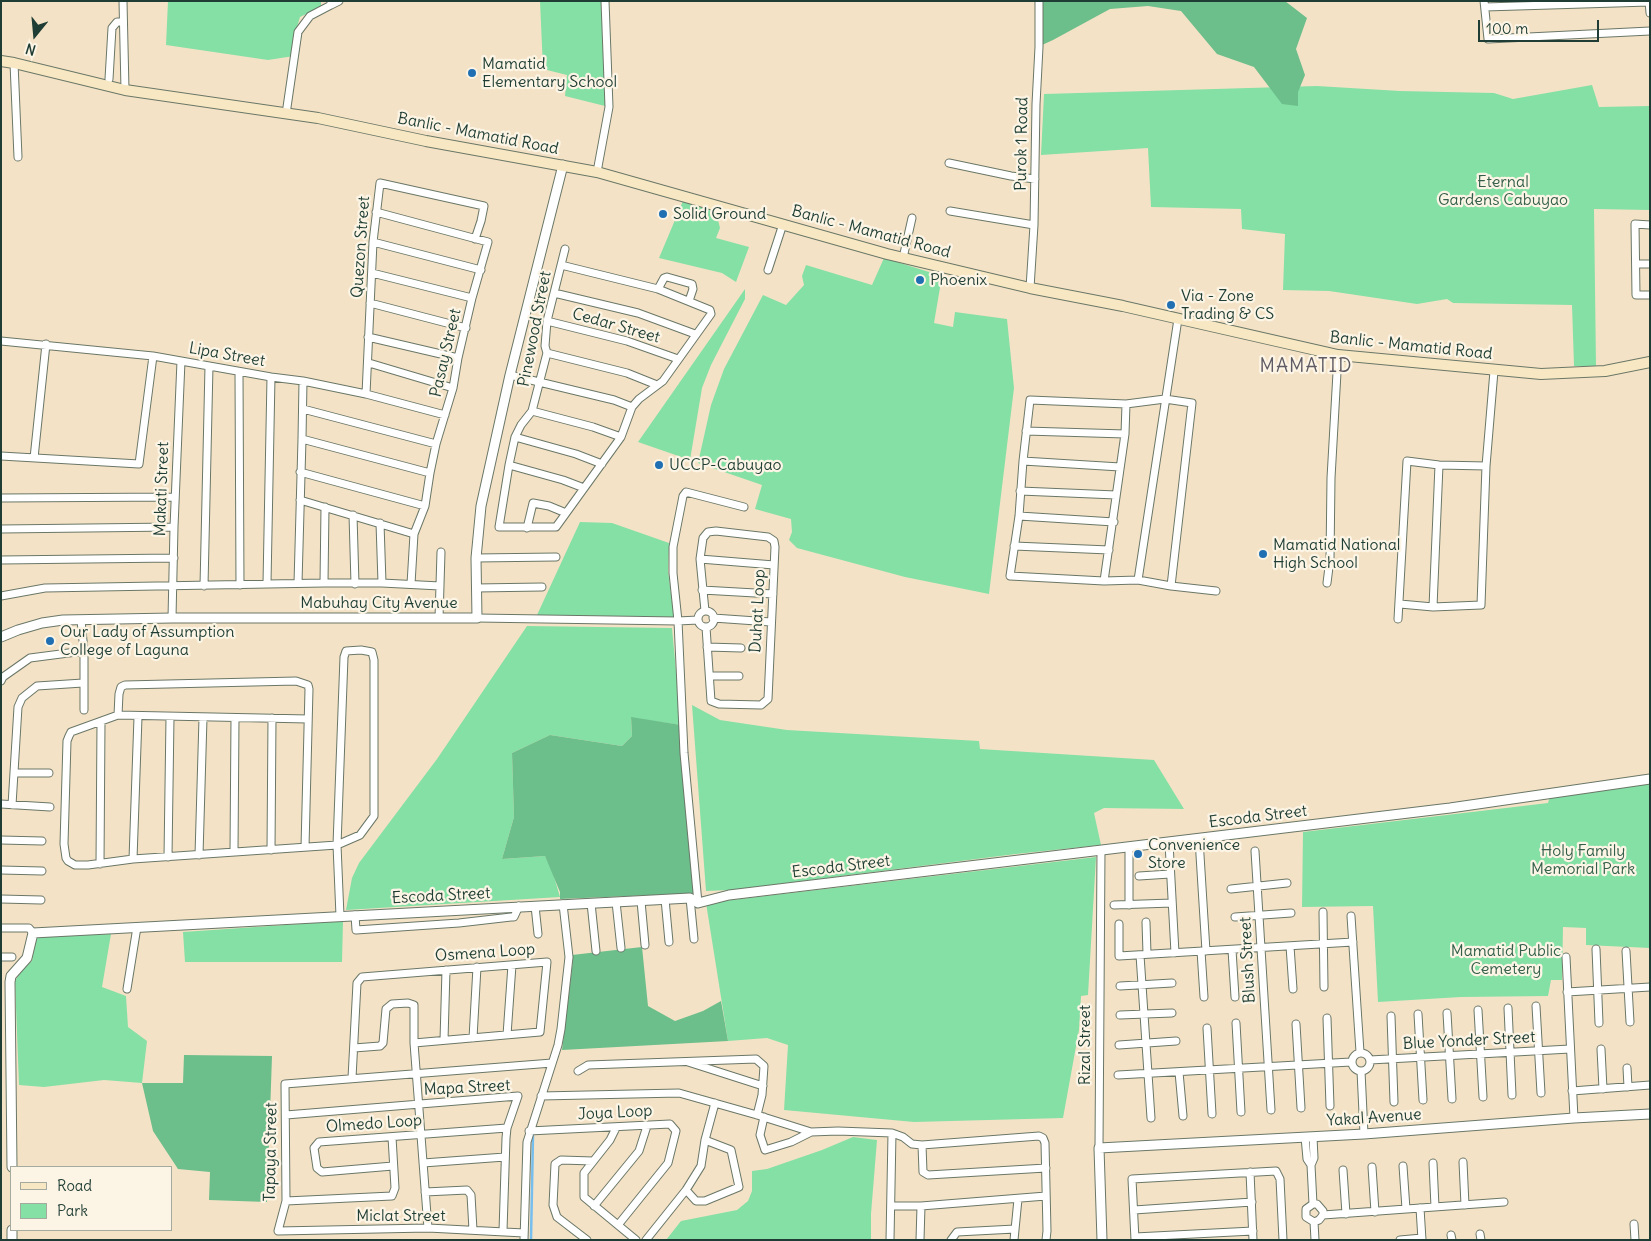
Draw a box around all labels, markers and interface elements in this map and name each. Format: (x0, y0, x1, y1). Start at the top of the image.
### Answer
north arrow (10, 10, 60, 60)
scale bar (1481, 10, 1602, 42)
text: 100 m (1486, 19, 1528, 38)
text: N (23, 39, 38, 59)
place label: Mamatid Elementary School (482, 54, 617, 92)
marker: Mamatid Elementary School (466, 67, 478, 79)
street label: Purok 1 Road (1012, 97, 1032, 191)
street label: Banlic - Mamatid Road (396, 109, 560, 159)
park label: Eternal Gardens Cabuyao (1438, 172, 1568, 210)
street label: Quezon Street (348, 195, 374, 299)
street label: Banlic - Mamatid Road (790, 202, 952, 262)
place label: Solid Ground (673, 204, 766, 224)
marker: Solid Ground (657, 208, 669, 220)
street label: Pinewood Street (514, 269, 556, 389)
place label: Phoenix (930, 270, 987, 290)
marker: Phoenix (914, 274, 926, 286)
place label: Via - Zone Trading & CS (1181, 286, 1274, 324)
marker: Via - Zone Trading & CS (1165, 299, 1177, 311)
street label: Cedar Street (570, 304, 662, 348)
street label: Pasay Street (426, 307, 466, 399)
street label: Banlic - Mamatid Road (1329, 328, 1493, 364)
street label: Lipa Street (187, 339, 267, 371)
district label: MAMATID (1259, 356, 1353, 378)
street label: Makati Street (151, 441, 173, 537)
place label: UCCP-Cabuyao (669, 455, 781, 475)
marker: UCCP-Cabuyao (653, 459, 665, 471)
place label: Mamatid National High School (1273, 535, 1400, 573)
marker: Mamatid National High School (1257, 548, 1269, 560)
street label: Duhat Loop (746, 569, 770, 653)
street label: Mabuhay City Avenue (300, 593, 458, 613)
place label: Our Lady of Assumption College of Laguna (60, 622, 234, 660)
marker: Our Lady of Assumption College of Laguna (44, 635, 56, 647)
street label: Escoda Street (1208, 801, 1308, 833)
place label: Convenience Store (1148, 835, 1240, 873)
park label: Holy Family Memorial Park (1531, 841, 1635, 879)
marker: Convenience Store (1132, 848, 1144, 860)
street label: Escoda Street (791, 851, 891, 883)
street label: Escoda Street (391, 884, 491, 908)
street label: Blush Street (1236, 916, 1260, 1004)
street label: Osmena Loop (434, 940, 536, 966)
park label: Mamatid Public Cemetery (1451, 941, 1561, 979)
street label: Rizal Street (1075, 1005, 1095, 1085)
street label: Blue Yonder Street (1402, 1028, 1536, 1054)
street label: Mapa Street (423, 1076, 511, 1100)
street label: Joya Loop (577, 1101, 653, 1125)
street label: Tapaya Street (261, 1102, 281, 1202)
street label: Yakal Avenue (1326, 1105, 1422, 1131)
street label: Olmedo Loop (325, 1111, 423, 1137)
legend (10, 1166, 172, 1231)
text: Road (57, 1176, 92, 1195)
text: Park (57, 1201, 88, 1220)
street label: Miclat Street (356, 1206, 446, 1226)

